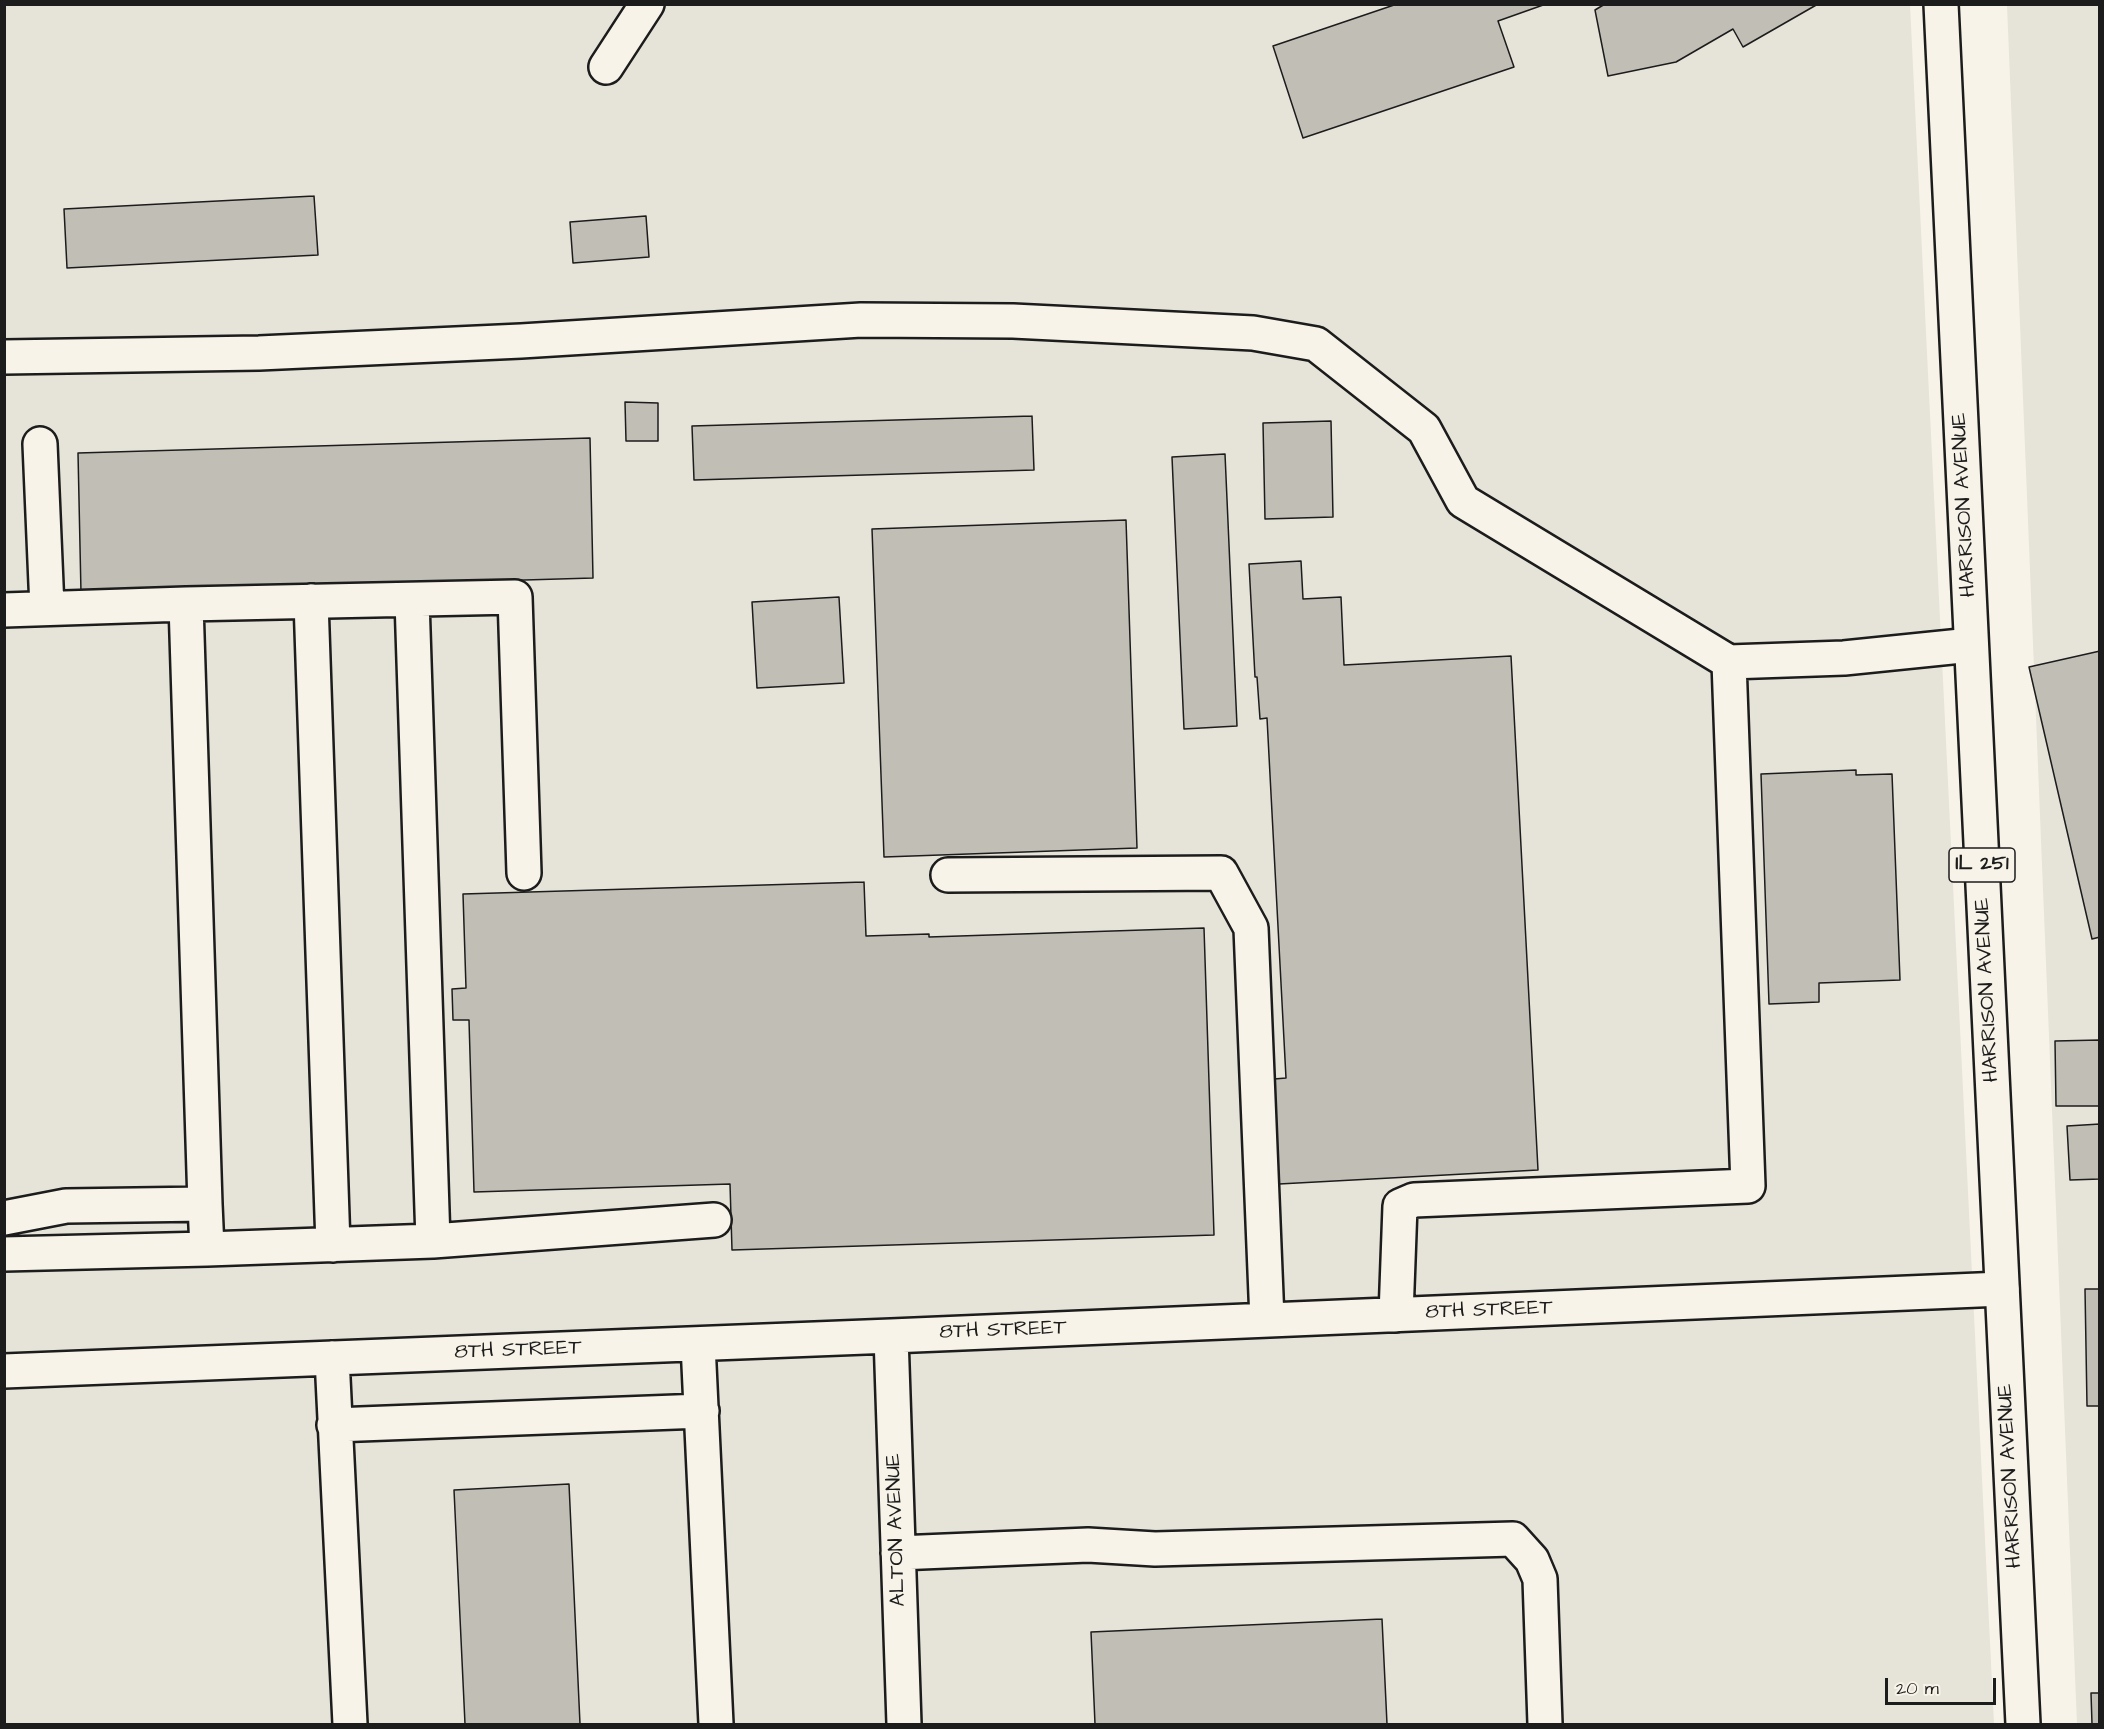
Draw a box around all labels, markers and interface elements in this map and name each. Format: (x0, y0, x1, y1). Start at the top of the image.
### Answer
street label: HARRISON AVENUE (1948, 412, 1982, 598)
road number: IL 251 (1949, 848, 2015, 882)
street label: HARRISON AVENUE (1971, 897, 2005, 1083)
street label: 8TH STREET (1425, 1296, 1553, 1326)
street label: 8TH STREET (939, 1316, 1067, 1346)
street label: 8TH STREET (454, 1336, 582, 1366)
street label: HARRISON AVENUE (1994, 1383, 2028, 1569)
street label: ALTON AVENUE (882, 1453, 912, 1607)
scale bar (1888, 1666, 1999, 1704)
text: 20 m (1896, 1676, 1939, 1701)

